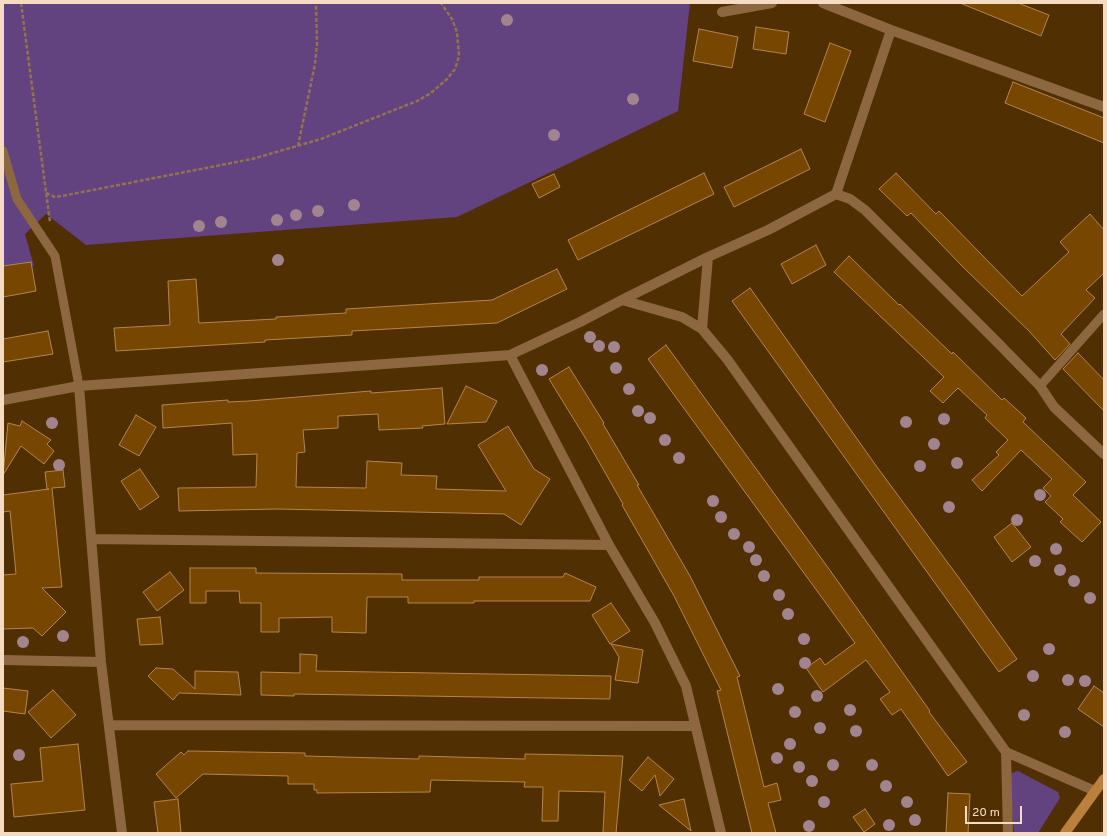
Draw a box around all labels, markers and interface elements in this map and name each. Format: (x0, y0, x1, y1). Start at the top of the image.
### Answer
scale bar (967, 798, 1024, 824)
text: 20 m (972, 805, 1000, 821)

